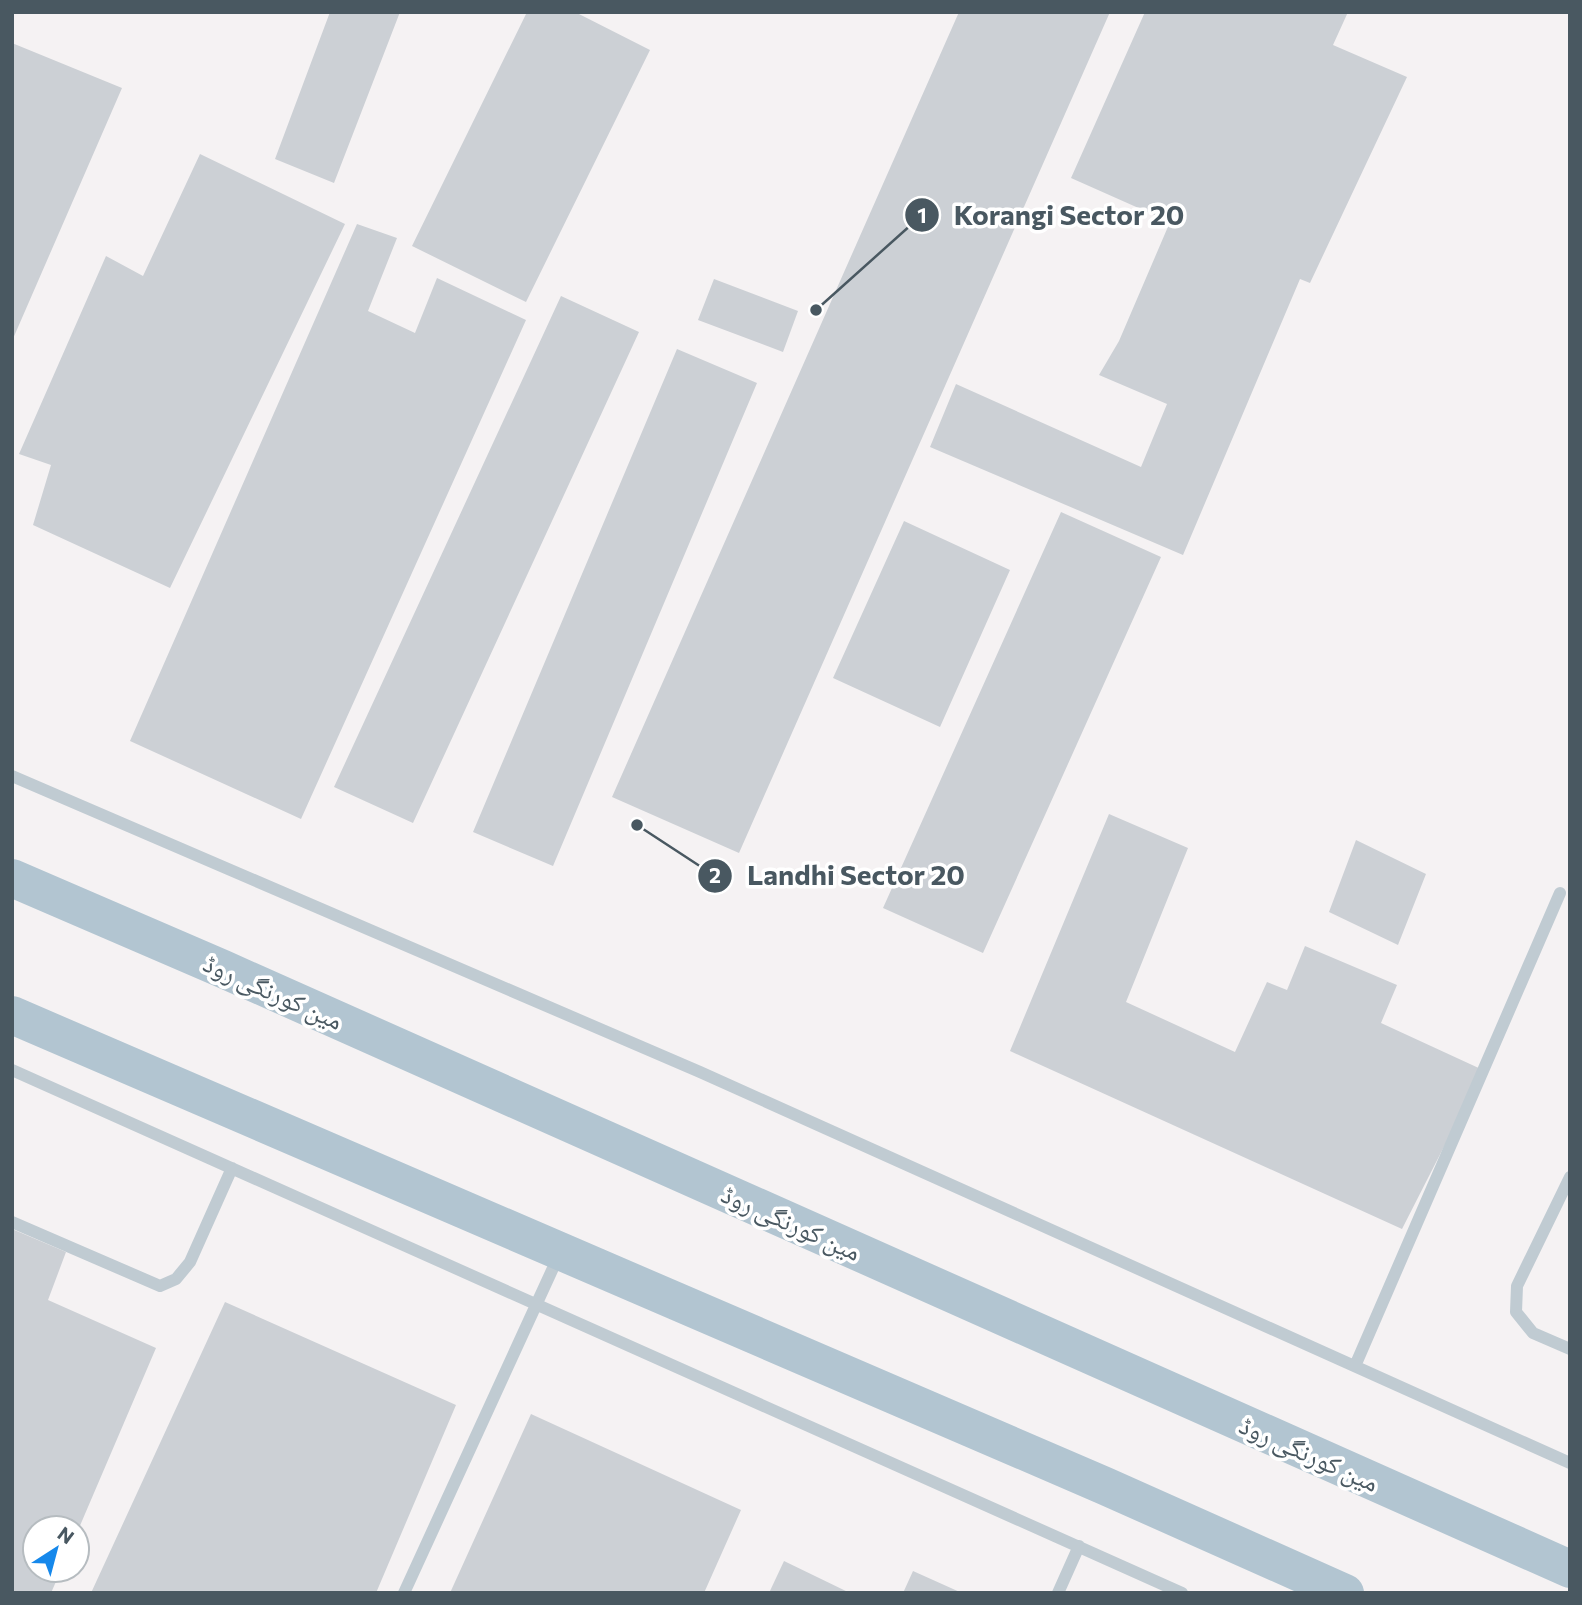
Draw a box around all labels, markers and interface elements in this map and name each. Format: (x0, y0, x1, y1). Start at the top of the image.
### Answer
callout: Korangi Sector 20 (904, 191, 1198, 240)
text: Korangi Sector 20 (954, 197, 1184, 231)
text: 1 (917, 202, 927, 227)
callout: Landhi Sector 20 (698, 851, 979, 900)
text: Landhi Sector 20 (747, 857, 965, 891)
text: 2 (709, 862, 721, 887)
street label: مین کورنگی روڈ (198, 946, 348, 1037)
street label: مین کورنگی روڈ (716, 1177, 866, 1268)
street label: مین کورنگی روڈ (1234, 1408, 1384, 1499)
north arrow (21, 1514, 91, 1584)
text: N (54, 1521, 79, 1548)

